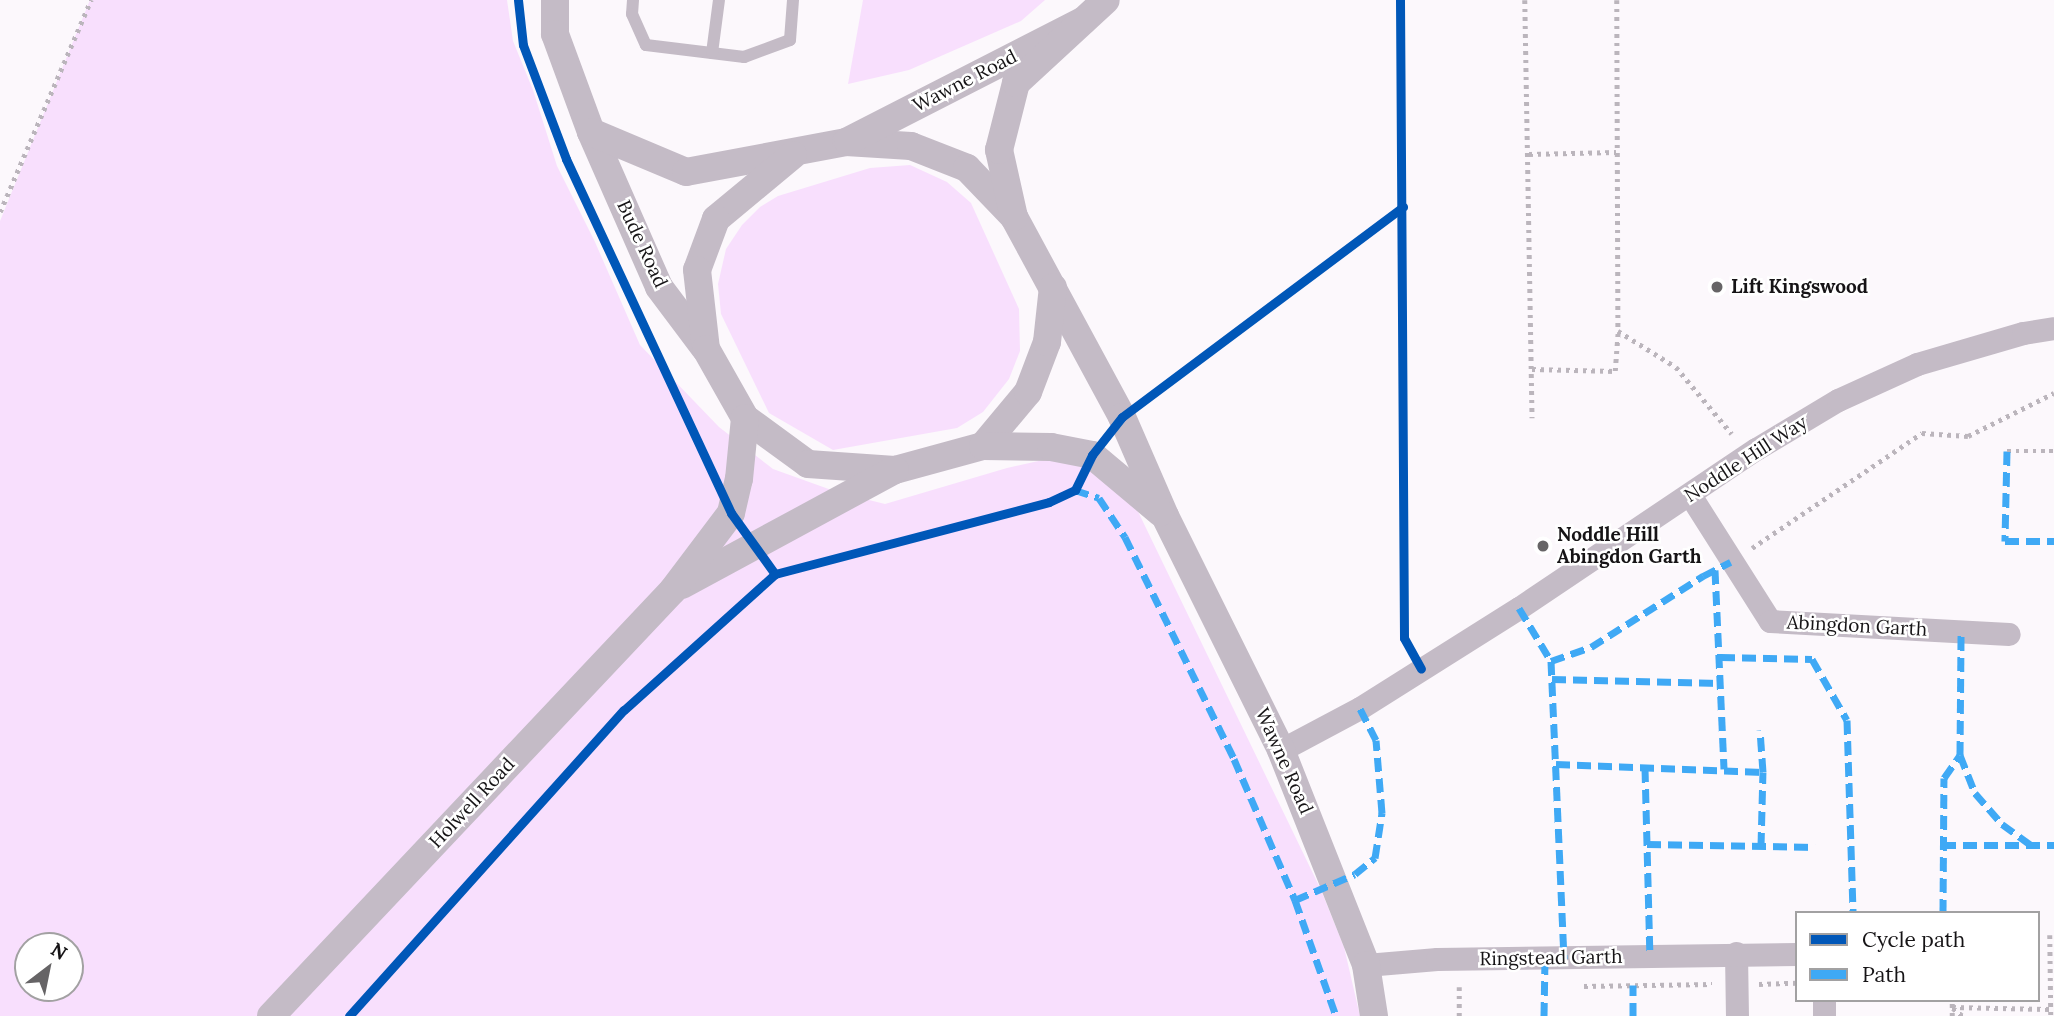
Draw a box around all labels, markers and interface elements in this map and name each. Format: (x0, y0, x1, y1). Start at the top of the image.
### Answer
street label: Wawne Road (909, 45, 1021, 117)
street label: Bude Road (612, 197, 672, 291)
place label: Lift Kingswood (1731, 276, 1868, 298)
marker: Lift Kingswood (1709, 279, 1725, 295)
street label: Noddle Hill Way (1680, 411, 1812, 507)
place label: Noddle Hill Abingdon Garth (1557, 524, 1702, 568)
marker: Noddle Hill Abingdon Garth (1535, 538, 1551, 554)
street label: Abingdon Garth (1786, 611, 1928, 641)
street label: Wawne Road (1250, 704, 1318, 818)
street label: Holwell Road (424, 753, 520, 853)
legend (1795, 911, 2040, 1002)
text: Cycle path (1862, 926, 1965, 953)
north arrow (14, 932, 84, 1002)
text: N (46, 937, 72, 965)
street label: Ringstead Garth (1479, 945, 1623, 971)
text: Path (1862, 961, 1906, 988)

